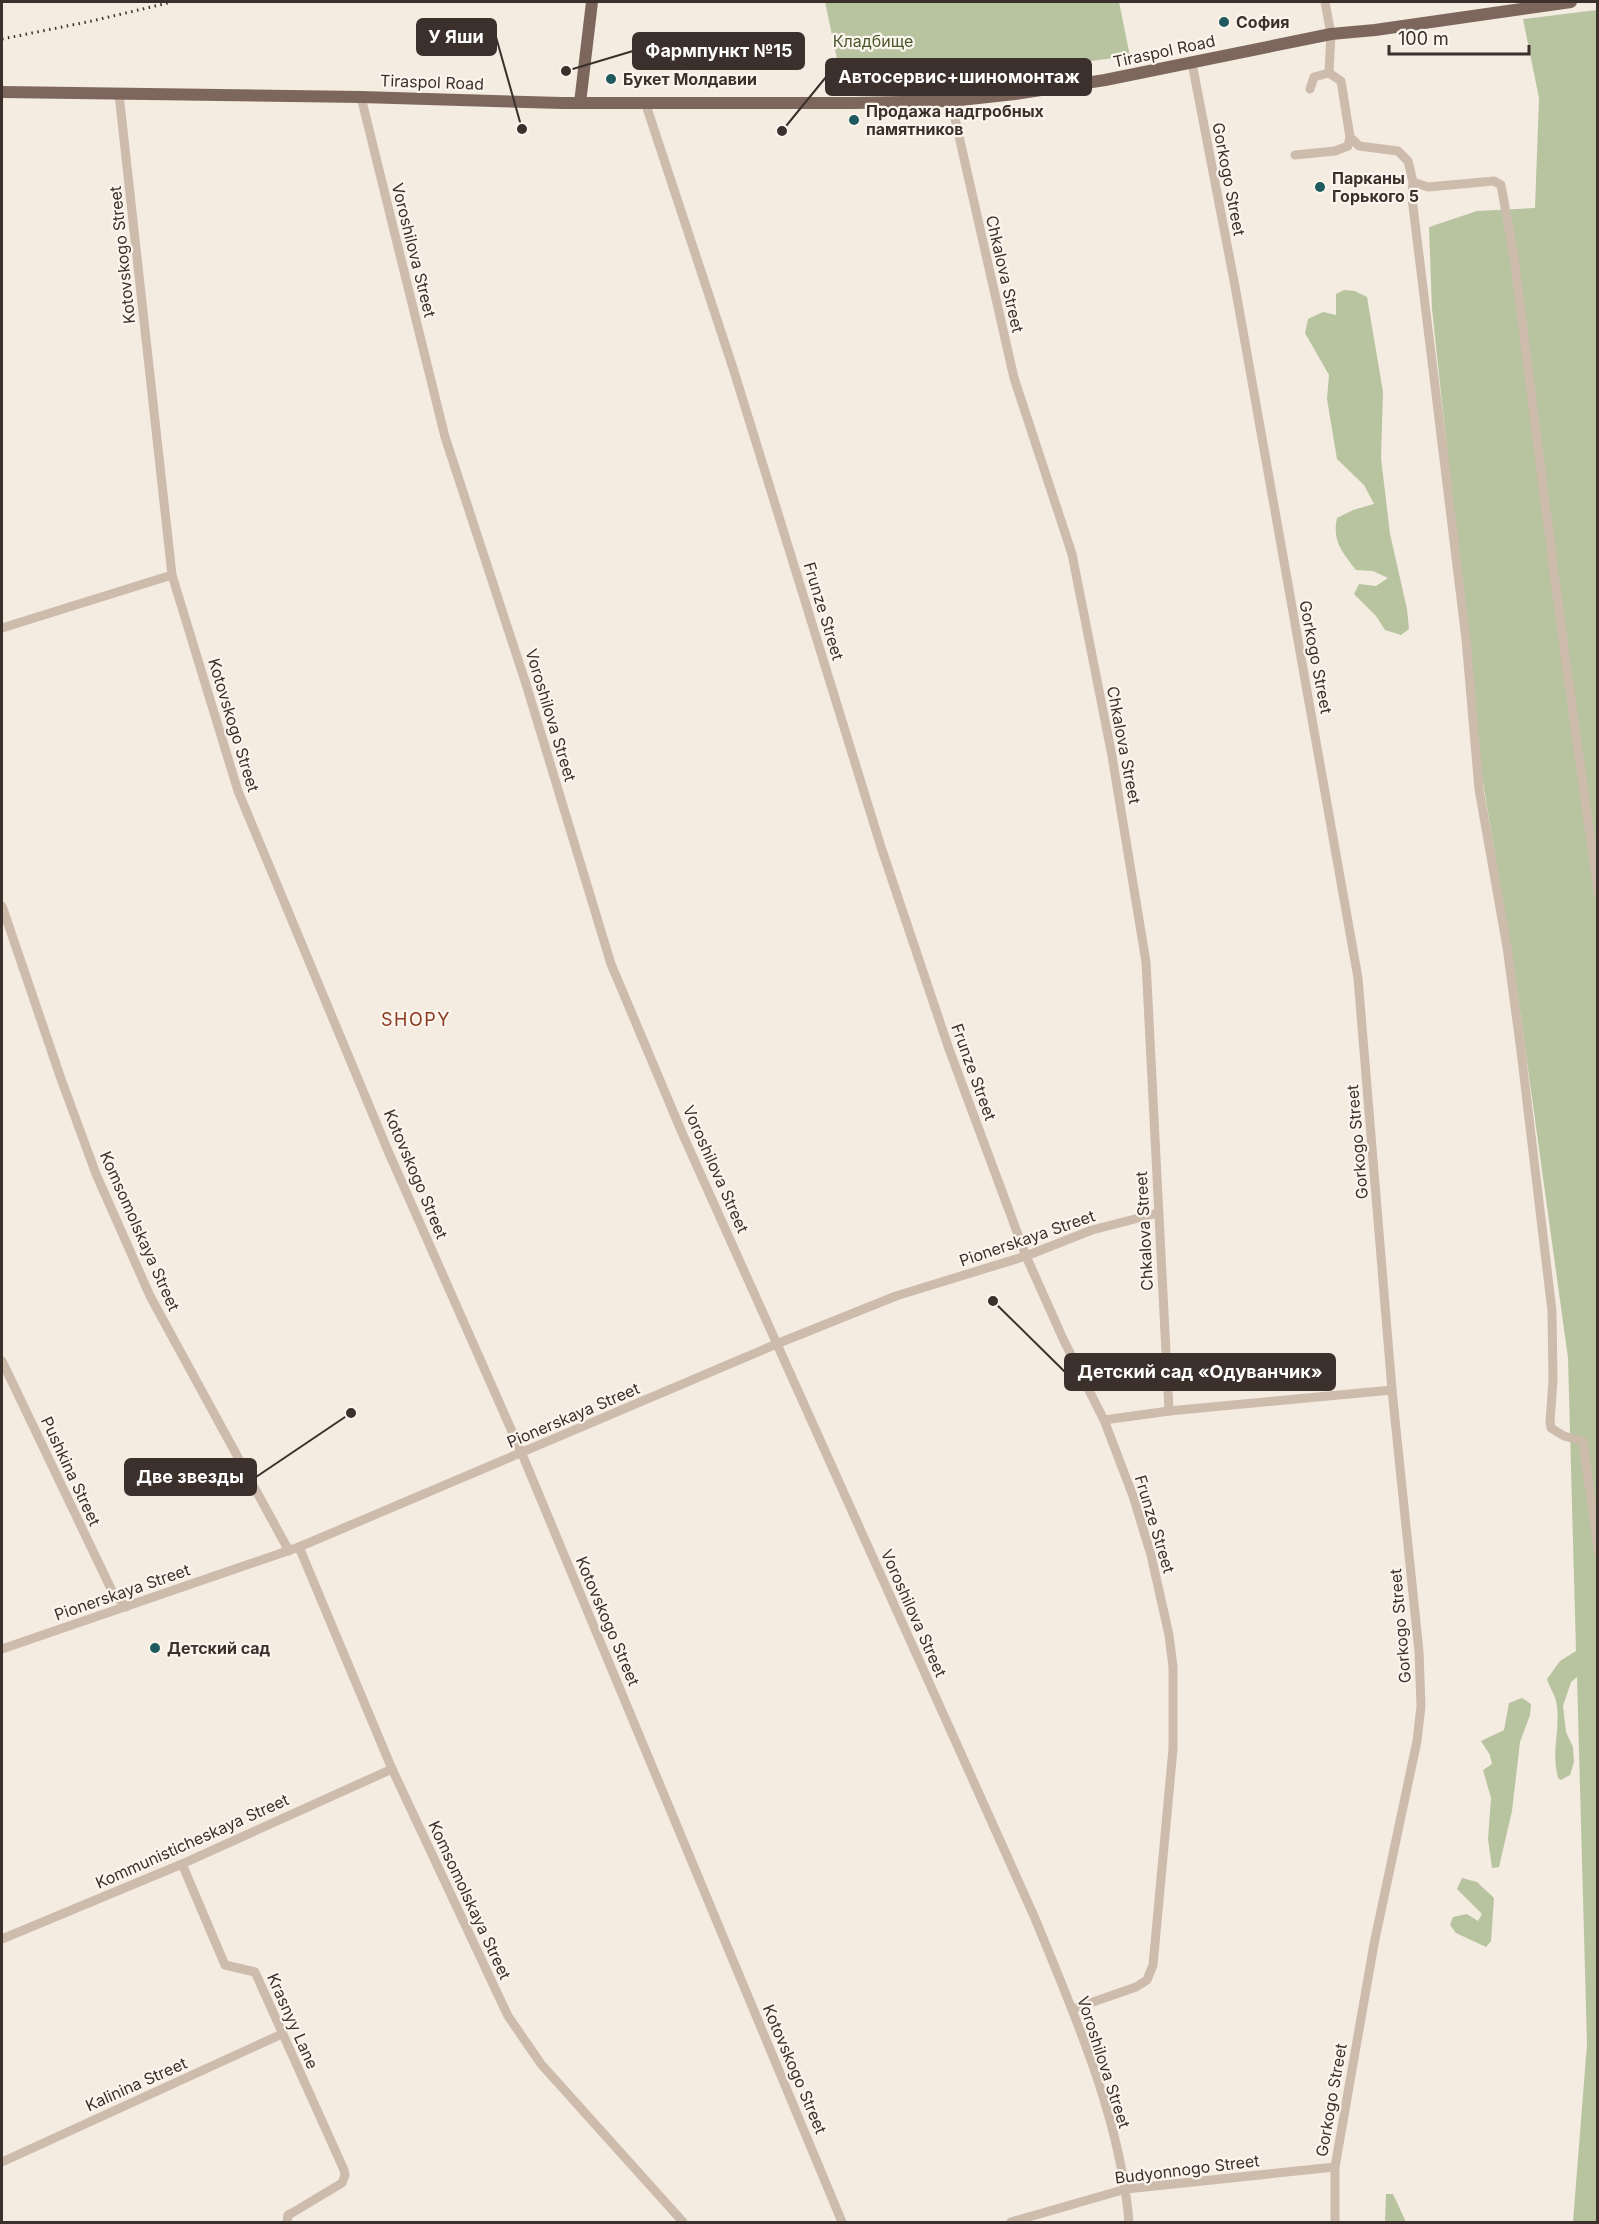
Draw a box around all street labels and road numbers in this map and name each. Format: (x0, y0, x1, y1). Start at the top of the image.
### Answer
street label: Tiraspol Road (1111, 30, 1217, 72)
street label: Tiraspol Road (380, 70, 484, 94)
street label: Gorkogo Street (1208, 121, 1250, 237)
street label: Voroshilova Street (388, 181, 440, 319)
street label: Kotovskogo Street (105, 185, 139, 325)
street label: Chkalova Street (982, 213, 1028, 335)
street label: Frunze Street (800, 560, 848, 662)
street label: Gorkogo Street (1295, 599, 1337, 715)
street label: Voroshilova Street (521, 646, 581, 784)
street label: Kotovskogo Street (204, 656, 264, 794)
street label: Chkalova Street (1103, 684, 1145, 806)
street label: Frunze Street (947, 1021, 1001, 1123)
street label: Gorkogo Street (1342, 1084, 1372, 1200)
street label: Voroshilova Street (679, 1102, 753, 1236)
street label: Kotovskogo Street (380, 1106, 452, 1242)
street label: Komsomolskaya Street (96, 1148, 184, 1314)
street label: Chkalova Street (1131, 1171, 1157, 1291)
street label: Pionerskaya Street (957, 1205, 1097, 1271)
street label: Pionerskaya Street (504, 1378, 642, 1452)
street label: Pushkina Street (37, 1413, 105, 1529)
street label: Frunze Street (1131, 1473, 1179, 1575)
street label: Voroshilova Street (877, 1546, 951, 1680)
street label: Kotovskogo Street (572, 1553, 644, 1689)
street label: Pionerskaya Street (52, 1559, 192, 1625)
street label: Gorkogo Street (1385, 1568, 1415, 1684)
street label: Kommunisticheskaya Street (92, 1789, 292, 1893)
street label: Komsomolskaya Street (424, 1817, 516, 1983)
street label: Krasnyy Lane (263, 1970, 323, 2072)
street label: Voroshilova Street (1073, 1993, 1135, 2131)
street label: Kotovskogo Street (759, 2001, 831, 2137)
street label: Gorkogo Street (1311, 2042, 1351, 2158)
street label: Kalinina Street (82, 2053, 190, 2115)
street label: Budyonnogo Street (1114, 2150, 1260, 2188)

